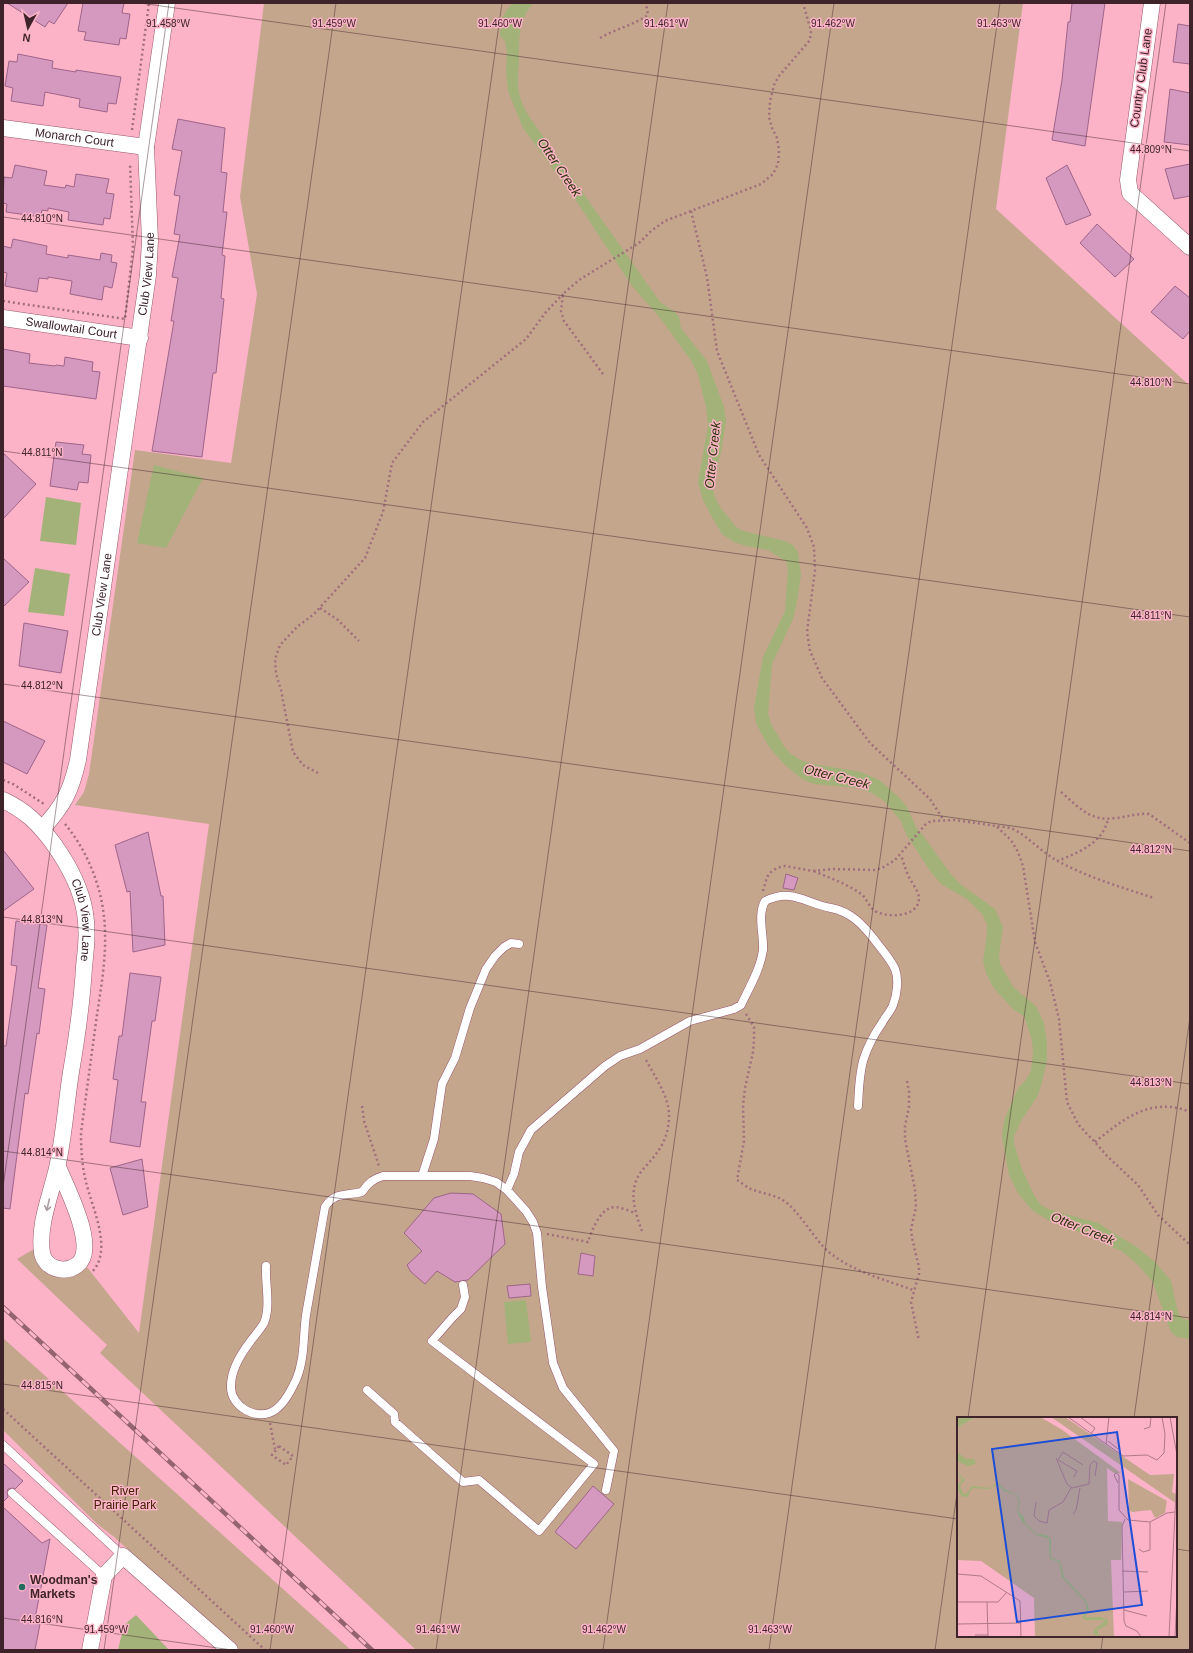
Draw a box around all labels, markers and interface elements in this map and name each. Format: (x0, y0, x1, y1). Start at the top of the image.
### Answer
north arrow (8, 8, 48, 48)
text: 91.458°W (146, 18, 191, 29)
text: 91.459°W (312, 18, 357, 29)
text: 91.460°W (478, 18, 523, 29)
text: 91.461°W (644, 18, 689, 29)
text: 91.462°W (811, 18, 856, 29)
text: 91.463°W (977, 18, 1022, 29)
street label: Country Club Lane (1127, 27, 1155, 129)
text: N (22, 31, 31, 44)
street label: Monarch Court (34, 125, 115, 150)
water label: Otter Creek (535, 135, 585, 201)
text: 44.809°N (1130, 144, 1172, 155)
text: 44.810°N (21, 213, 63, 224)
street label: Club View Lane (135, 232, 157, 317)
street label: Swallowtail Court (25, 314, 119, 342)
text: 44.810°N (1130, 377, 1172, 388)
water label: Otter Creek (702, 419, 724, 489)
text: 44.811°N (21, 447, 63, 458)
street label: Club View Lane (89, 552, 115, 637)
text: 44.811°N (1130, 610, 1172, 621)
text: 44.812°N (21, 680, 63, 691)
water label: Otter Creek (802, 761, 873, 792)
text: 44.812°N (1130, 844, 1172, 855)
street label: Club View Lane (68, 877, 94, 963)
text: 44.813°N (21, 914, 63, 925)
text: 44.813°N (1130, 1077, 1172, 1088)
text: 44.814°N (21, 1147, 63, 1158)
one-way arrow (43, 1198, 51, 1211)
water label: Otter Creek (1049, 1209, 1118, 1249)
text: 44.814°N (1130, 1311, 1172, 1322)
text: 44.815°N (21, 1380, 63, 1391)
inset map (957, 1417, 1177, 1637)
park label: River Prairie Park (94, 1484, 157, 1512)
place label: Woodman's Markets (30, 1573, 98, 1601)
marker: Woodman's Markets (17, 1582, 27, 1592)
text: 44.816°N (21, 1614, 63, 1625)
text: 91.459°W (84, 1624, 129, 1635)
text: 91.460°W (250, 1624, 295, 1635)
text: 91.461°W (416, 1624, 461, 1635)
text: 91.462°W (582, 1624, 627, 1635)
text: 91.463°W (748, 1624, 793, 1635)

